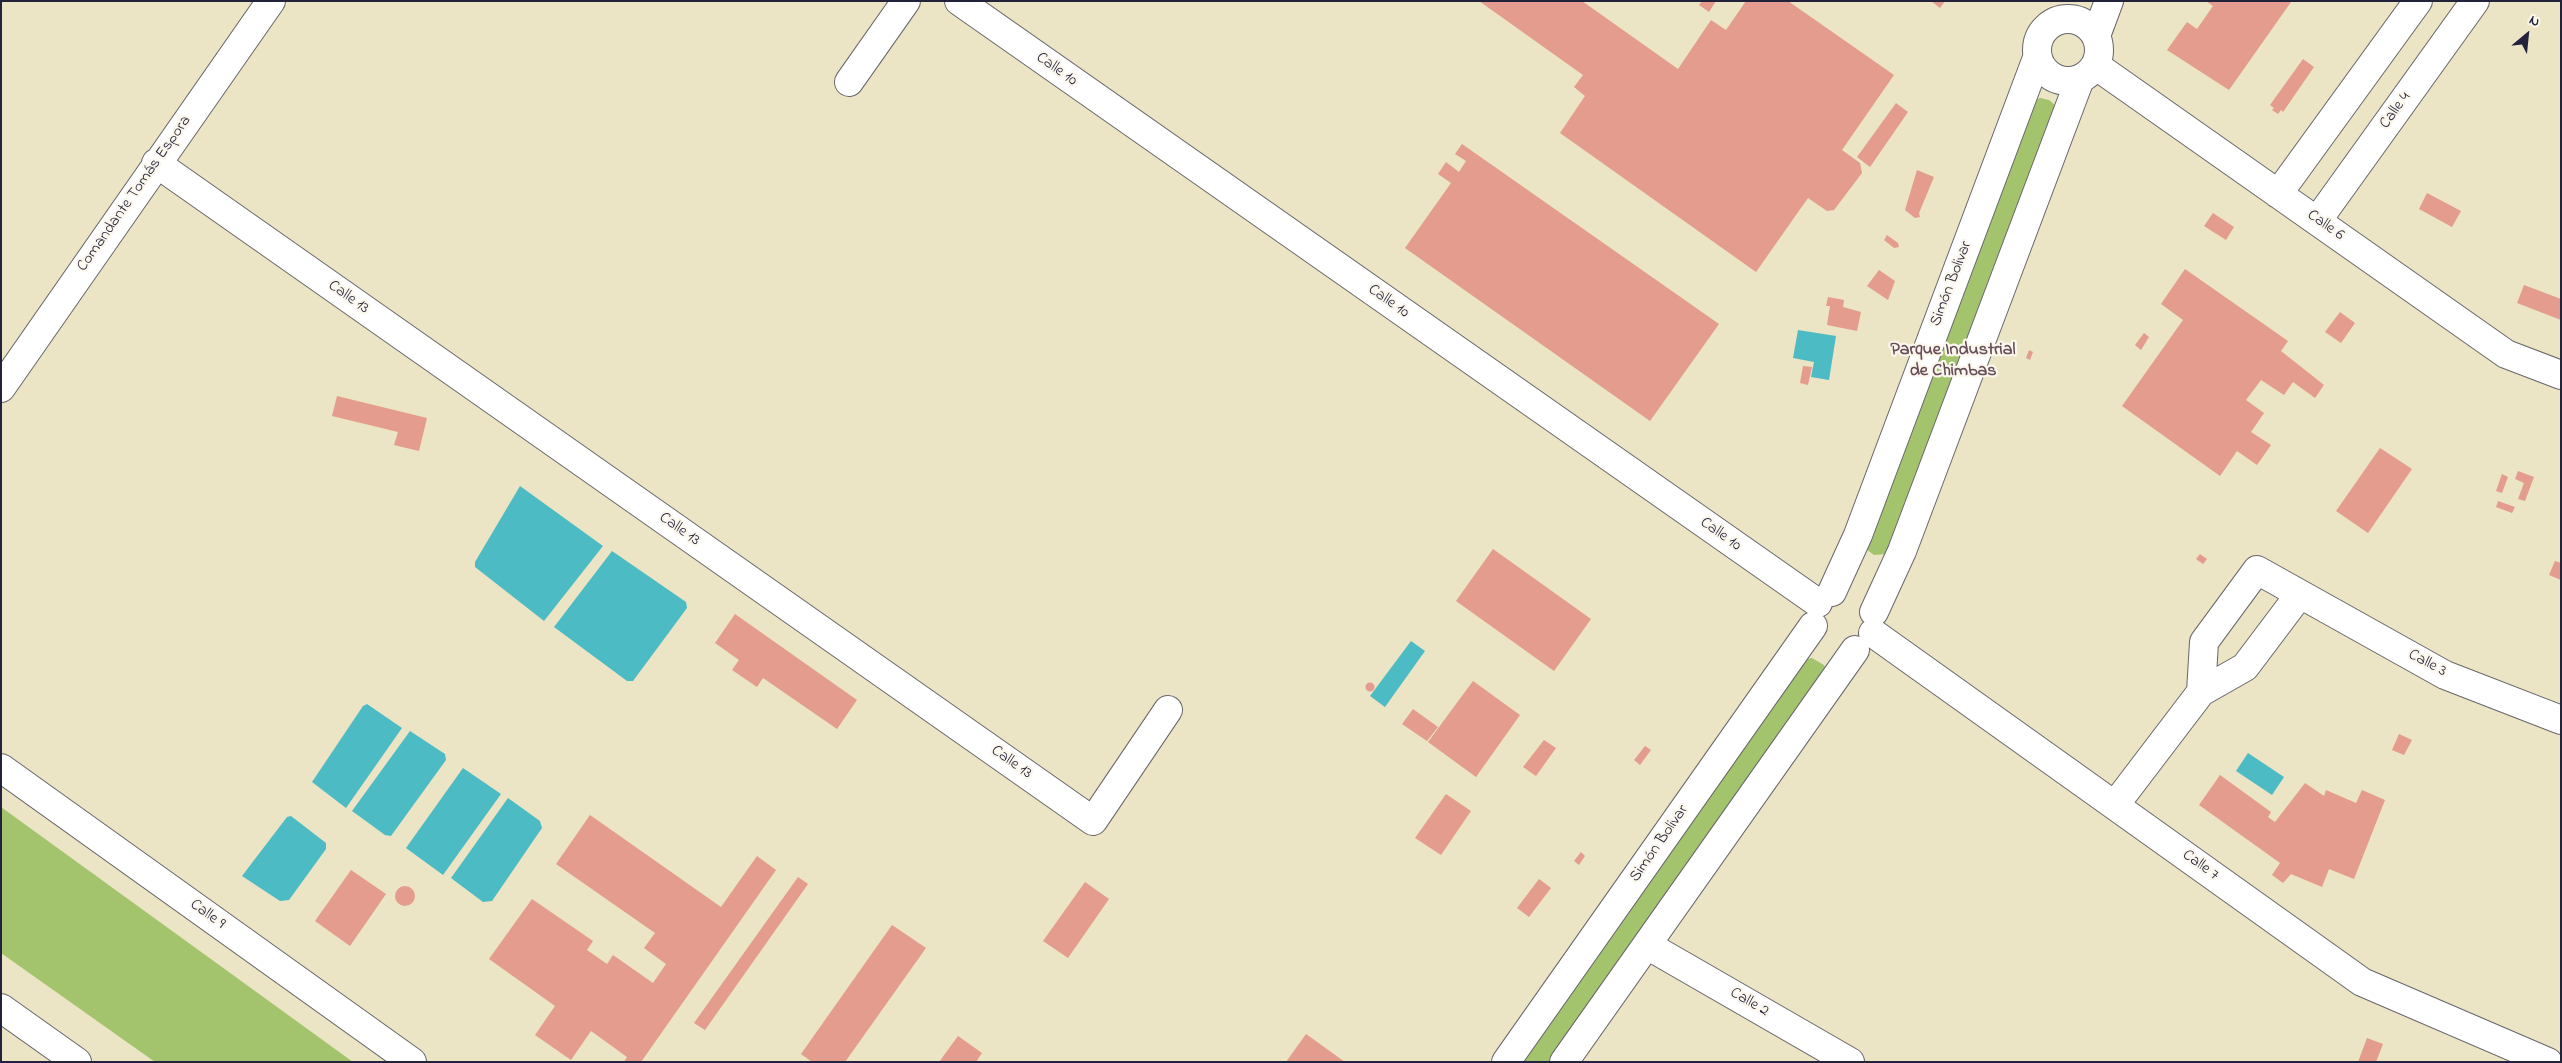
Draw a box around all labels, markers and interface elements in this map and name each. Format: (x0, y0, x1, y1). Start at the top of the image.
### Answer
north arrow (2502, 10, 2552, 60)
text: N (2525, 10, 2543, 33)
street label: Calle 10 (1032, 49, 1080, 91)
street label: Calle 4 (2376, 89, 2416, 133)
street label: Comandante Tomás Espora (74, 112, 196, 276)
street label: Calle 6 (2303, 206, 2347, 246)
street label: Simón Bolivar (1927, 239, 1977, 329)
street label: Calle 13 (324, 277, 372, 319)
street label: Calle 10 (1364, 281, 1412, 323)
district label: Parque Industrial de Chimbas (1890, 340, 2016, 382)
street label: Calle 13 (655, 509, 703, 551)
street label: Calle 10 (1696, 514, 1744, 556)
street label: Calle 3 (2405, 646, 2449, 682)
street label: Calle 13 (987, 742, 1035, 784)
street label: Simón Bolivar (1626, 802, 1694, 886)
street label: Calle 7 (2178, 846, 2222, 886)
street label: Calle 9 (186, 896, 228, 934)
street label: Calle 2 (1726, 984, 1772, 1022)

